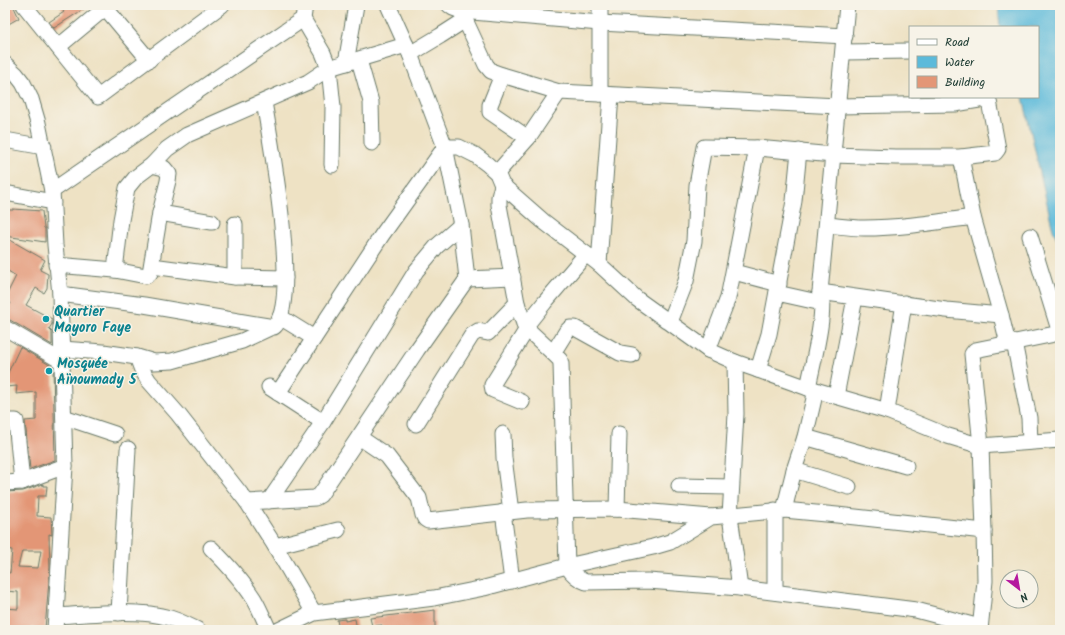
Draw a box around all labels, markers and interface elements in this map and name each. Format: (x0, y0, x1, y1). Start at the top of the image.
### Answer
legend (909, 26, 1039, 98)
text: Road (945, 33, 970, 52)
text: Water (945, 53, 975, 72)
text: Building (945, 73, 985, 92)
place label: Quartier Mayoro Faye (54, 301, 131, 339)
marker: Quartier Mayoro Faye (41, 314, 51, 324)
place label: Mosquée Aïnoumady 5 (57, 353, 138, 391)
marker: Mosquée Aïnoumady 5 (44, 366, 54, 376)
north arrow (999, 569, 1039, 609)
text: N (1016, 587, 1031, 606)

